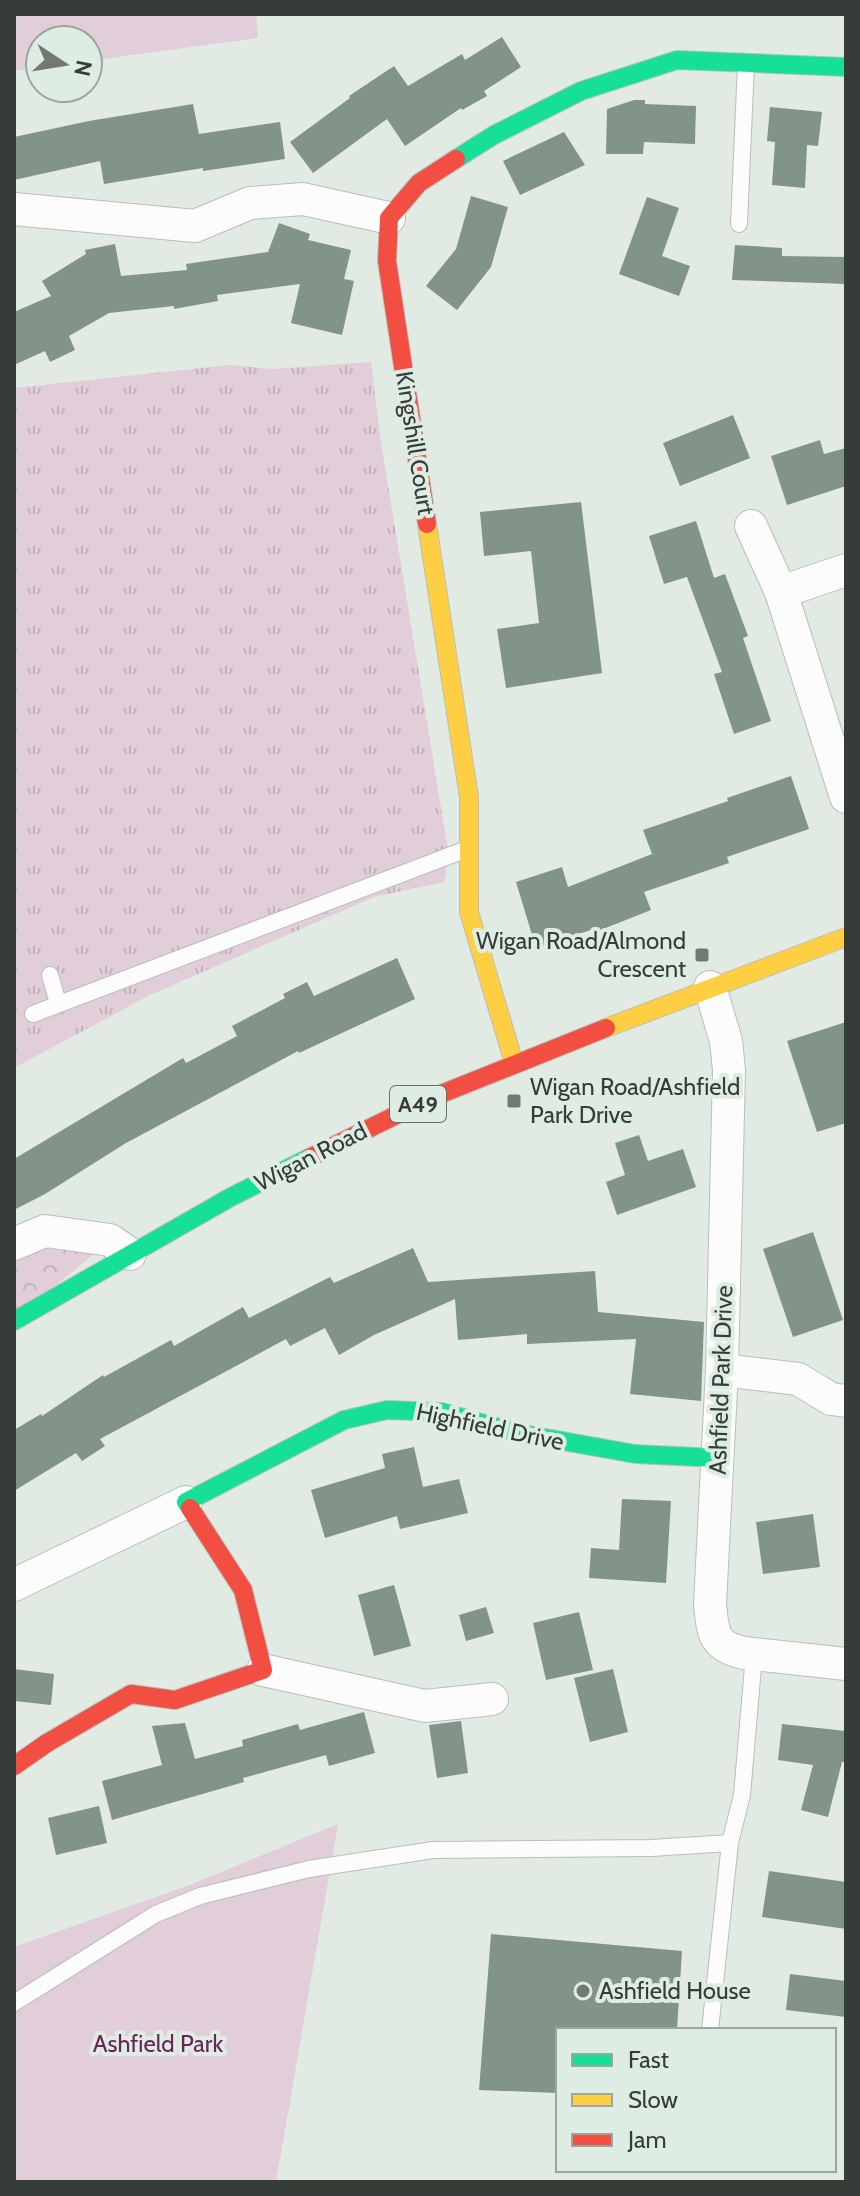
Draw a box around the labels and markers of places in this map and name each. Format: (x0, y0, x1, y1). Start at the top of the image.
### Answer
place label: Wigan Road/Almond Crescent (476, 926, 686, 983)
marker: Wigan Road/Almond Crescent (693, 946, 711, 964)
place label: Wigan Road/Ashfield Park Drive (530, 1072, 740, 1129)
marker: Wigan Road/Ashfield Park Drive (505, 1092, 523, 1110)
place label: Ashfield House (599, 1976, 751, 2005)
marker: Ashfield House (574, 1982, 592, 2000)

